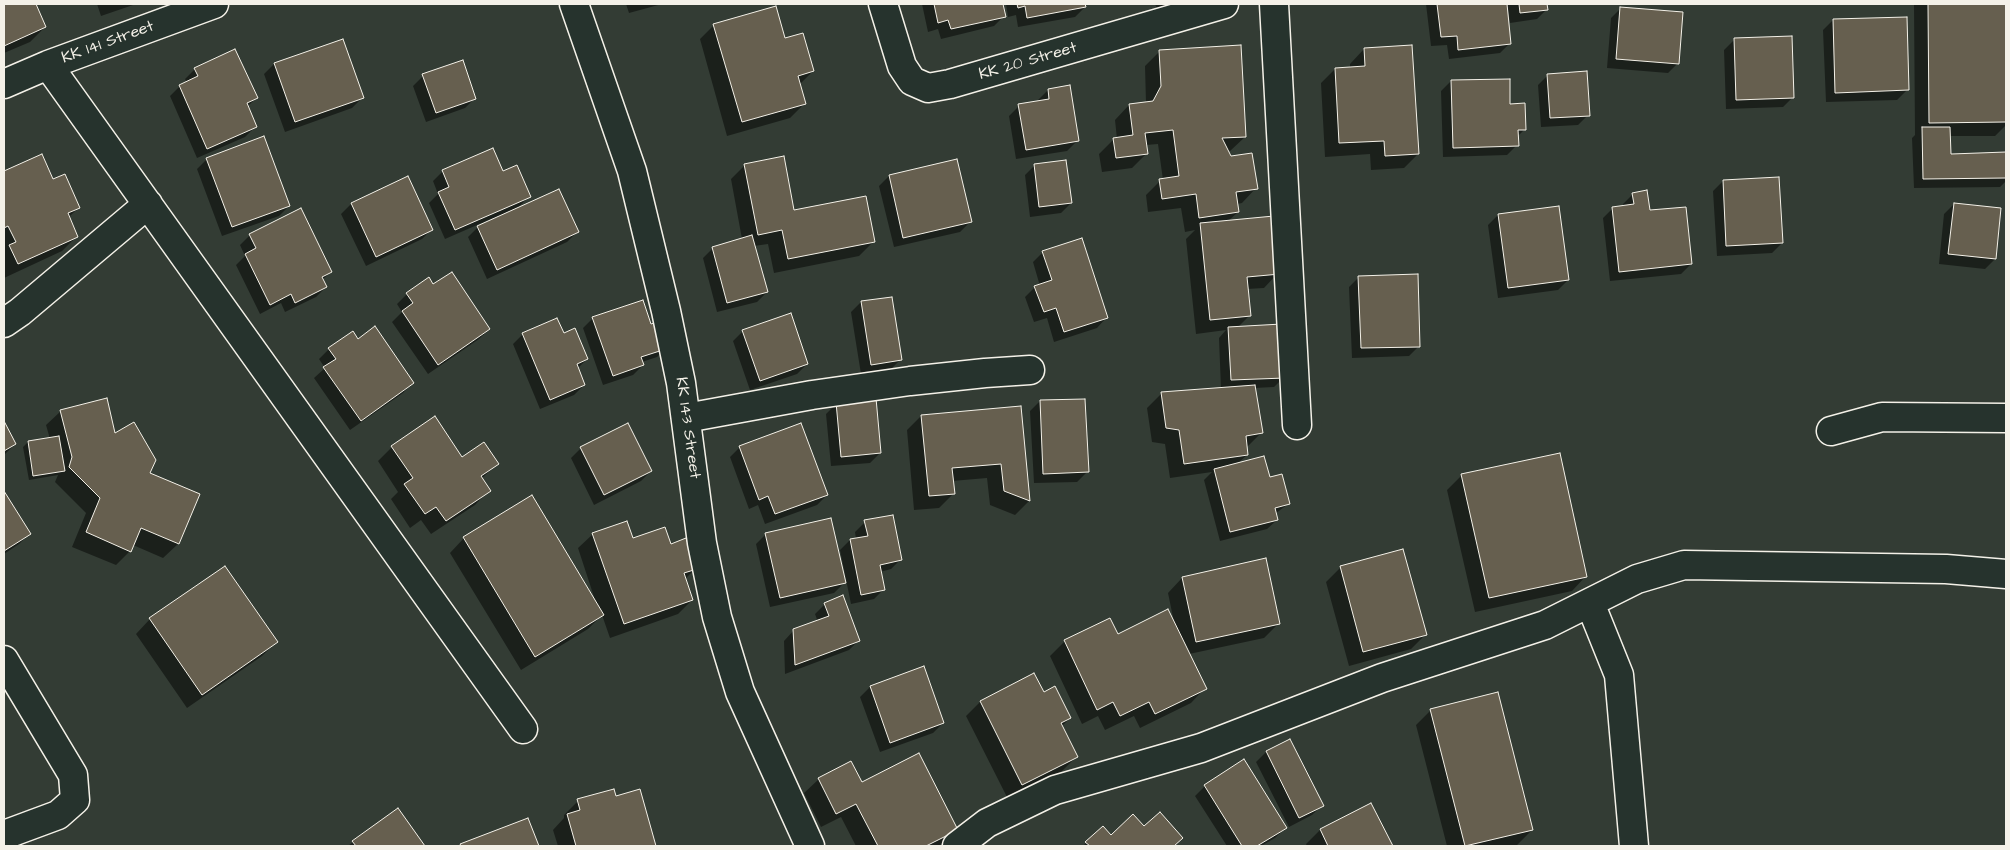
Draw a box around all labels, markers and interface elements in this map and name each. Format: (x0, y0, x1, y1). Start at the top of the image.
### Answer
street label: KK 141 Street (59, 17, 157, 69)
street label: KK 20 Street (977, 39, 1079, 85)
street label: KK 143 Street (670, 376, 704, 480)

